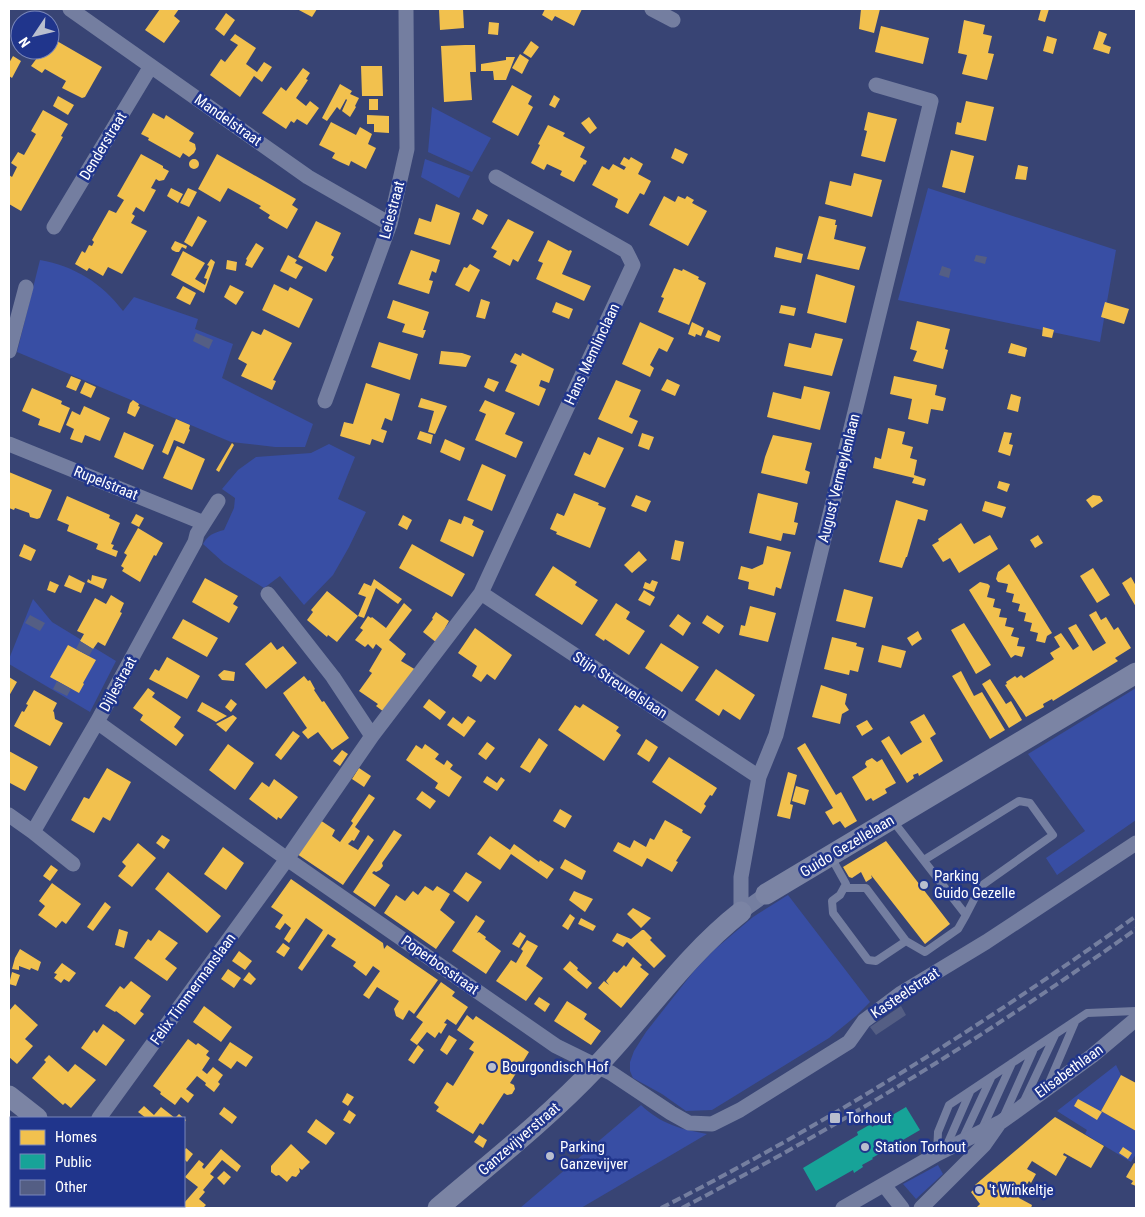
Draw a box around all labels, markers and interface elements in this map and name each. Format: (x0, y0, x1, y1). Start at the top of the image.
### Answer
north arrow (10, 10, 60, 60)
text: N (15, 34, 33, 51)
street label: Mandelstraat (191, 90, 265, 150)
street label: Denderstraat (76, 109, 130, 183)
street label: Leiestraat (376, 179, 408, 241)
street label: Hans Memlinclaan (561, 300, 623, 408)
street label: August Vermeylenlaan (814, 412, 864, 544)
street label: Rupelstraat (71, 462, 141, 504)
street label: Stijn Streuvelslaan (569, 648, 671, 722)
street label: Dijlestraat (96, 653, 140, 715)
street label: Guido Gezellelaan (797, 811, 897, 881)
place label: Parking Guido Gezelle (934, 867, 1015, 902)
marker: Parking Guido Gezelle (918, 879, 930, 891)
street label: Felix Timmermanslaan (146, 930, 240, 1048)
street label: Poperbosstraat (398, 932, 482, 998)
street label: Kasteelstraat (867, 964, 943, 1022)
street label: Elisabethlaan (1032, 1040, 1106, 1102)
place label: Bourgondisch Hof (502, 1058, 609, 1076)
marker: Bourgondisch Hof (486, 1061, 498, 1073)
street label: Ganzevijverstraat (475, 1099, 563, 1179)
place label: Torhout (846, 1109, 892, 1127)
marker: Torhout (828, 1111, 842, 1125)
legend (10, 1117, 185, 1207)
text: Homes (55, 1128, 97, 1146)
place label: Parking Ganzevijver (560, 1138, 628, 1173)
place label: Station Torhout (875, 1138, 966, 1156)
marker: Station Torhout (859, 1141, 871, 1153)
marker: Parking Ganzevijver (544, 1150, 556, 1162)
text: Public (55, 1153, 92, 1171)
text: Other (55, 1178, 88, 1196)
place label: 't Winkeltje (989, 1181, 1054, 1199)
marker: 't Winkeltje (973, 1184, 985, 1196)

